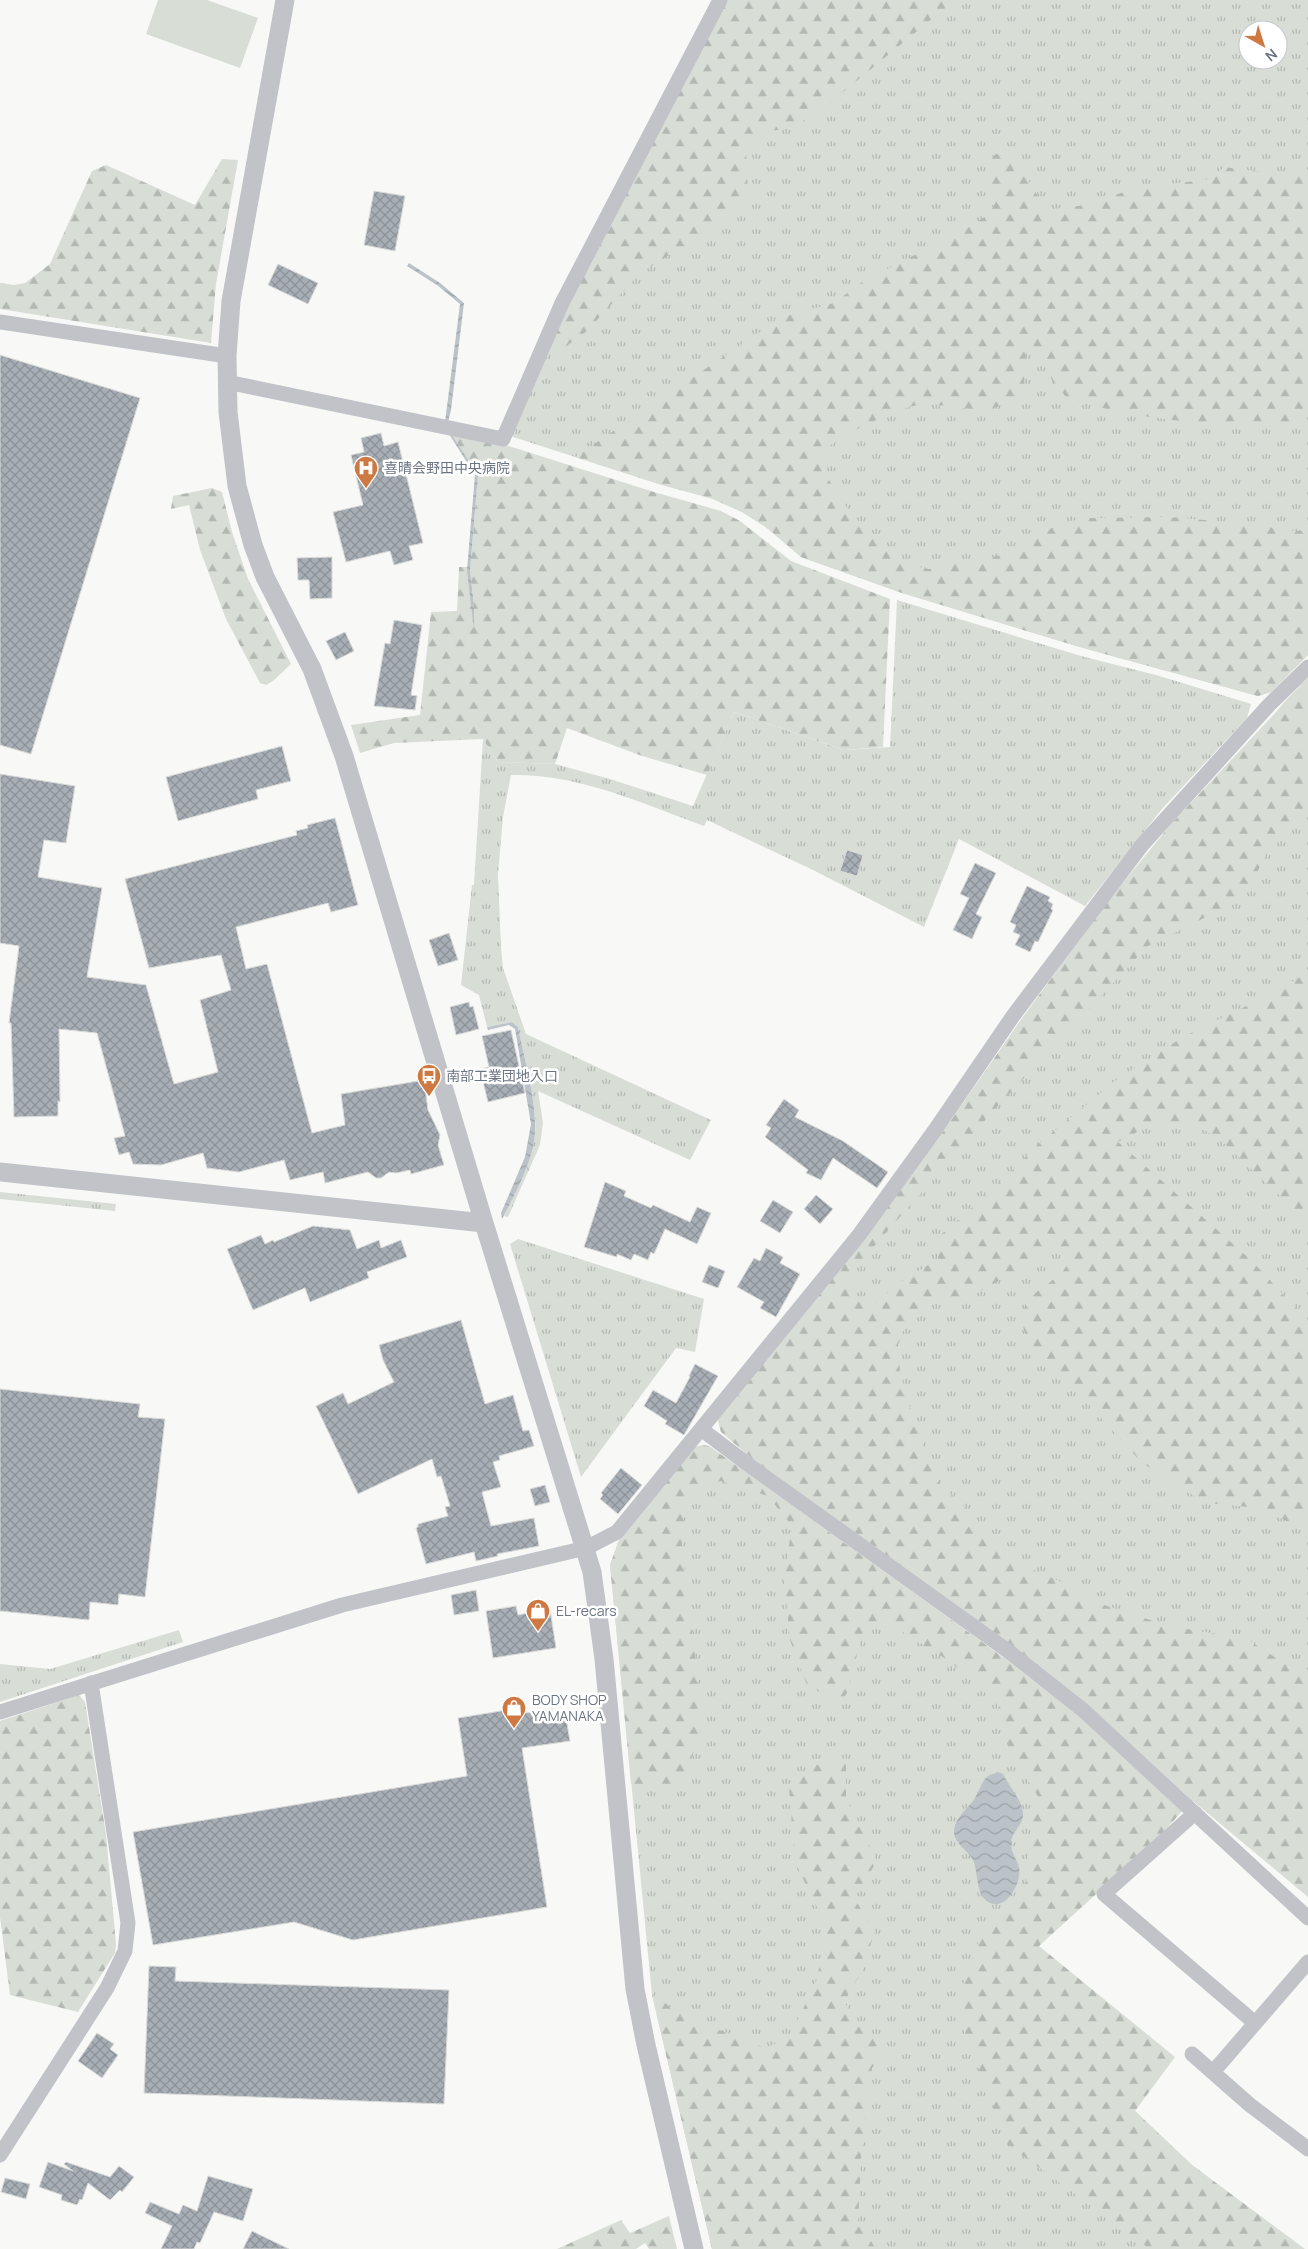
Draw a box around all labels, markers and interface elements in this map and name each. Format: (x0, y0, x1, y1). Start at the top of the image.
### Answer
north arrow (1238, 20, 1288, 70)
text: N (1262, 45, 1281, 66)
hospital icon: 喜晴会野田中央病院 (353, 455, 379, 489)
place label: 喜晴会野田中央病院 (384, 458, 510, 477)
bus stop icon: 南部工業団地入口 (416, 1063, 442, 1097)
place label: 南部工業団地入口 (446, 1066, 558, 1085)
shop icon: EL-recars (525, 1598, 551, 1632)
place label: EL-recars (556, 1601, 617, 1620)
place label: BODY SHOP YAMANAKA (532, 1690, 607, 1725)
shop icon: BODY SHOP YAMANAKA (501, 1695, 527, 1729)

